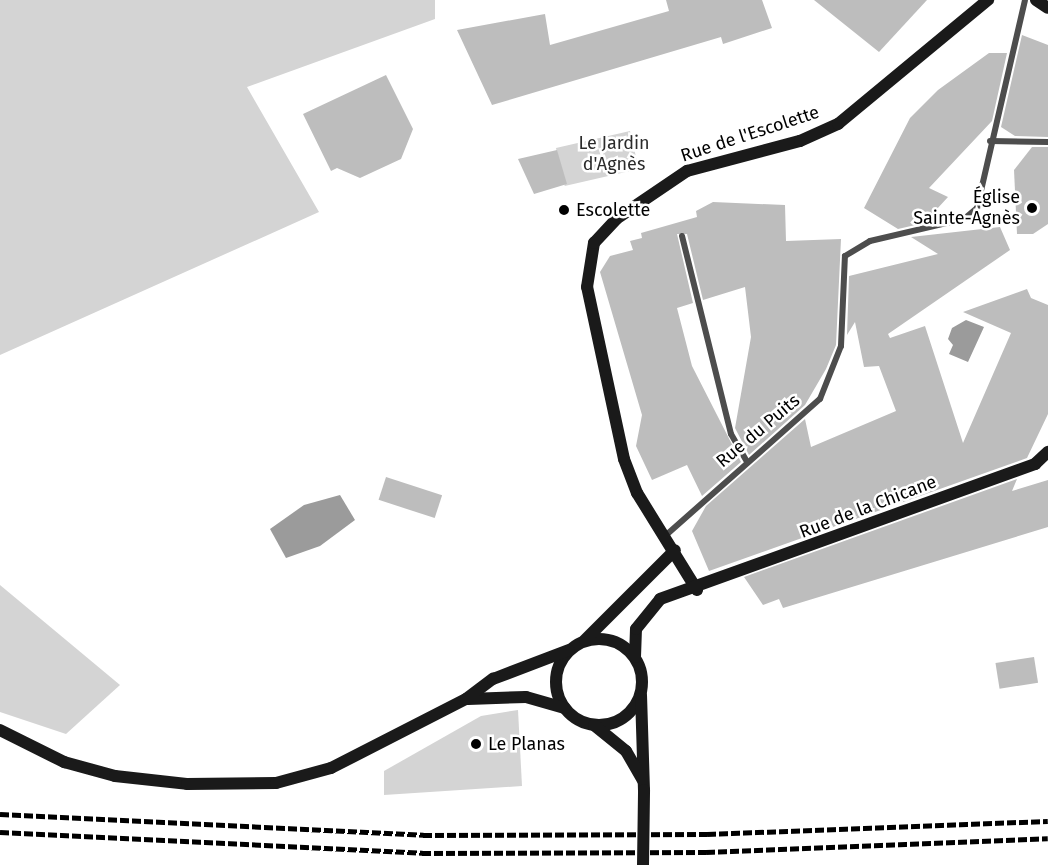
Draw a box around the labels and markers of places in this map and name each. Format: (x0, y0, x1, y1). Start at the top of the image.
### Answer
place label: Église Sainte-Agnès (913, 187, 1020, 230)
place label: Escolette (576, 199, 650, 221)
marker: Église Sainte-Agnès (1025, 201, 1039, 215)
marker: Escolette (557, 203, 571, 217)
place label: Le Planas (488, 733, 565, 755)
marker: Le Planas (469, 737, 483, 751)

